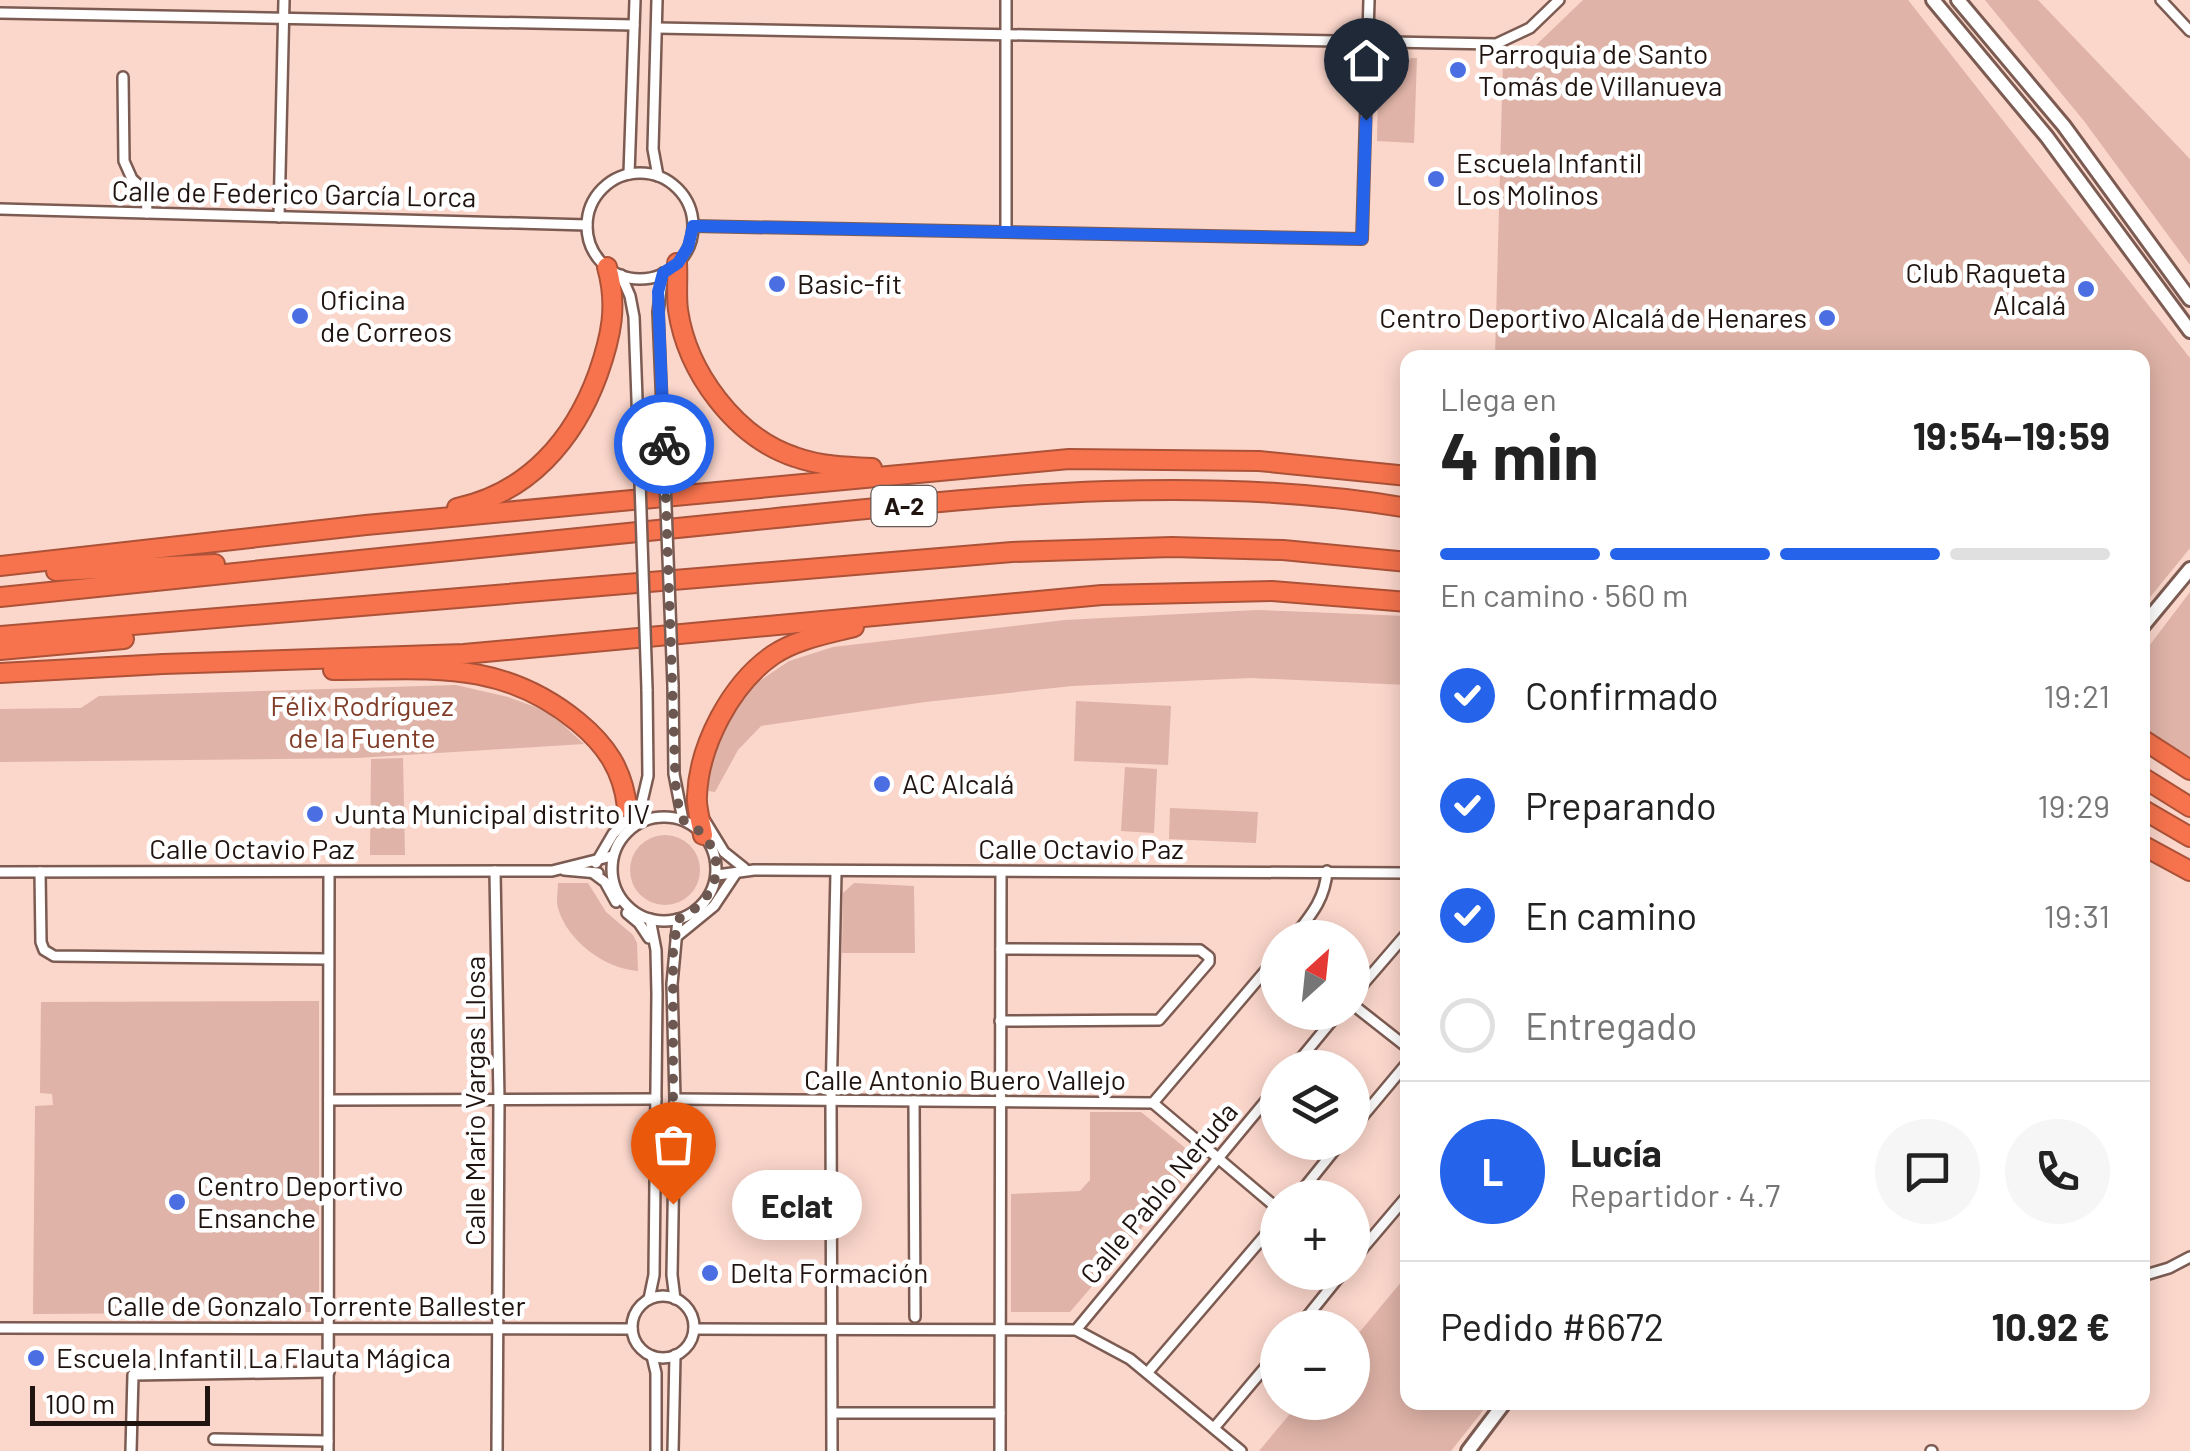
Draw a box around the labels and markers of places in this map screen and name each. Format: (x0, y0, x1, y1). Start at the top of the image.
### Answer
pin (1324, 18, 1409, 121)
place label: Parroquia de Santo Tomás de Villanueva (1478, 36, 1722, 102)
marker: Parroquia de Santo Tomás de Villanueva (1447, 59, 1469, 81)
place label: Escuela Infantil Los Molinos (1456, 145, 1642, 211)
marker: Escuela Infantil Los Molinos (1425, 168, 1447, 190)
place label: Club Raqueta Alcalá (1906, 255, 2066, 321)
place label: Basic-fit (797, 266, 902, 300)
marker: Basic-fit (766, 273, 788, 295)
marker: Club Raqueta Alcalá (2075, 278, 2097, 300)
place label: Oficina de Correos (320, 282, 452, 348)
place label: Centro Deportivo Alcalá de Henares (1379, 300, 1807, 334)
marker: Oficina de Correos (289, 305, 311, 327)
marker: Centro Deportivo Alcalá de Henares (1816, 307, 1838, 329)
place label: AC Alcalá (902, 766, 1014, 800)
marker: AC Alcalá (871, 773, 893, 795)
place label: Junta Municipal distrito IV (335, 796, 650, 830)
marker: Junta Municipal distrito IV (304, 803, 326, 825)
pin (631, 1102, 716, 1205)
place label: Centro Deportivo Ensanche (197, 1168, 404, 1234)
callout: Eclat (733, 1169, 863, 1239)
marker: Centro Deportivo Ensanche (166, 1191, 188, 1213)
place label: Delta Formación (730, 1255, 928, 1289)
marker: Delta Formación (699, 1262, 721, 1284)
place label: Escuela Infantil La Flauta Mágica (56, 1340, 451, 1374)
marker: Escuela Infantil La Flauta Mágica (25, 1347, 47, 1369)

